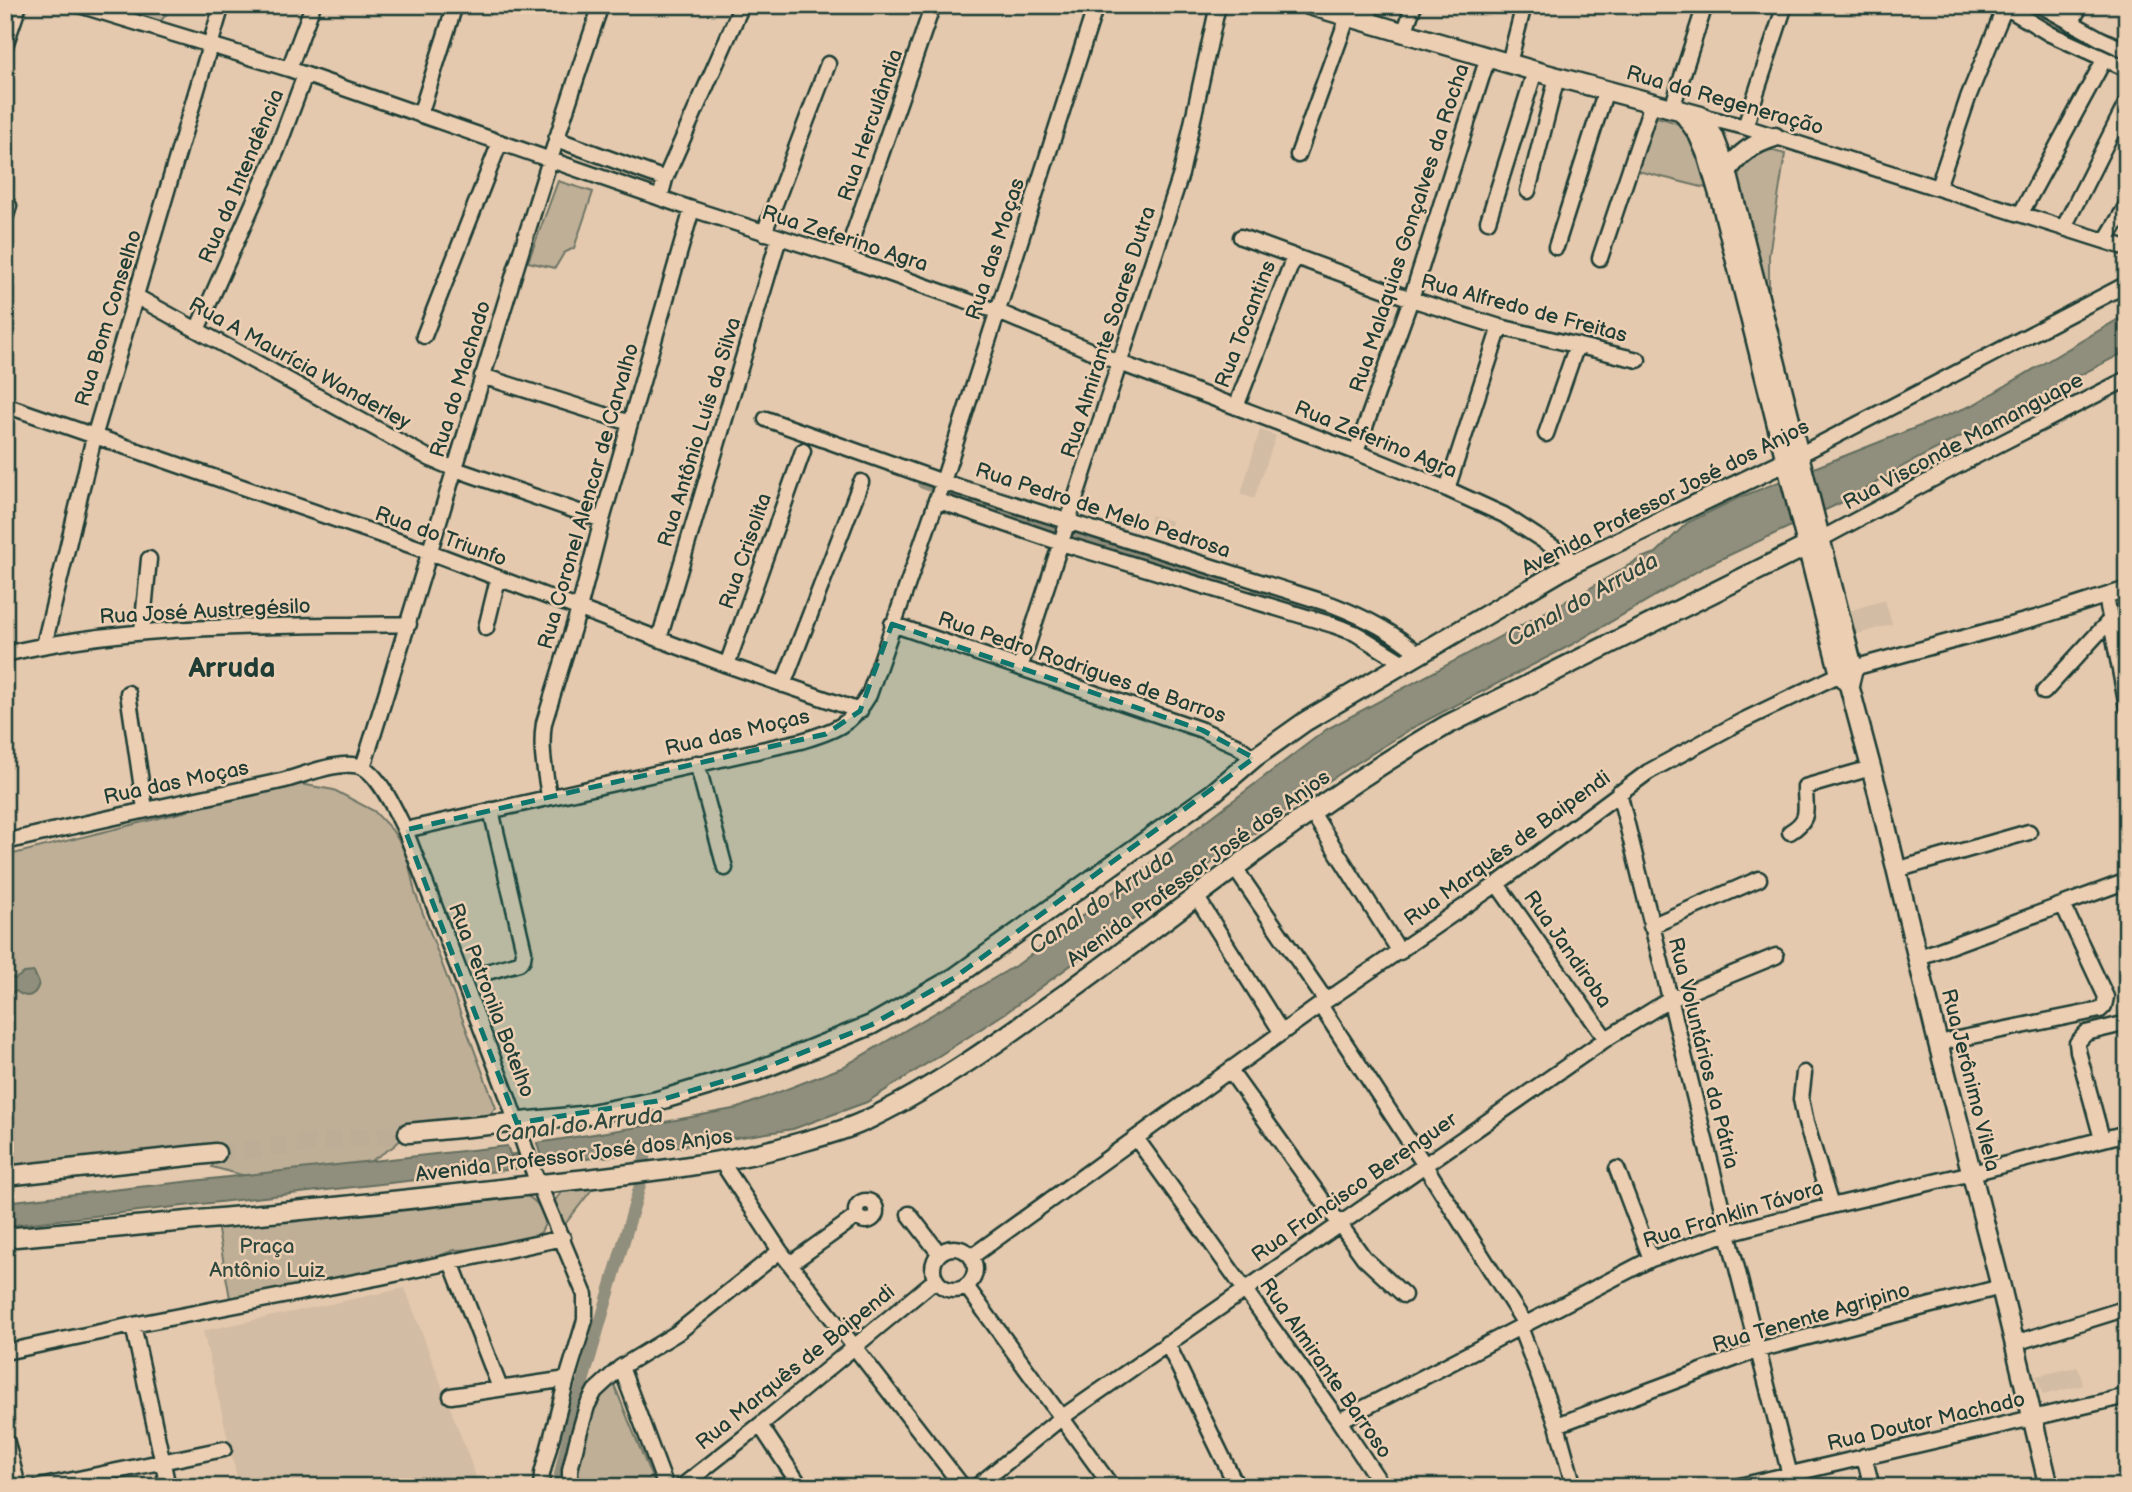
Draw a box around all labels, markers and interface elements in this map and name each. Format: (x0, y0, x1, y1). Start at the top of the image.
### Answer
street label: Rua Herculândia (833, 46, 908, 204)
street label: Rua da Regeneração (1623, 60, 1827, 141)
street label: Rua Malaquias Gonçalves da Rocha (1344, 61, 1475, 396)
street label: Rua da Intendência (193, 85, 289, 267)
street label: Rua das Moças (961, 175, 1030, 323)
street label: Rua Zeferino Agra (759, 200, 931, 277)
street label: Rua Almirante Soares Dutra (1056, 203, 1161, 461)
street label: Rua Bom Conselho (70, 227, 147, 409)
street label: Rua Tocantins (1210, 257, 1281, 391)
street label: Rua Alfredo de Freitas (1418, 269, 1630, 348)
street label: Rua A Maurícia Wanderley (184, 292, 415, 435)
street label: Rua do Machado (425, 298, 496, 460)
street label: Rua Antônio Luís da Silva (653, 314, 746, 550)
street label: Rua Coronel Alencar de Carvalho (533, 340, 644, 652)
street label: Rua Visconde Mamanguape (1839, 367, 2088, 515)
street label: Rua Zeferino Agra (1291, 395, 1461, 483)
street label: Avenida Professor José dos Anjos (1517, 414, 1813, 581)
street label: Rua Pedro de Melo Pedrosa (972, 457, 1234, 564)
street label: Rua Crisolita (714, 490, 777, 613)
street label: Rua do Triunfo (371, 501, 510, 572)
water label: Canal do Arruda (1502, 547, 1663, 653)
street label: Rua José Austregésilo (99, 593, 311, 630)
street label: Rua Pedro Rodrigues de Barros (935, 606, 1229, 729)
district label: Arruda (187, 652, 276, 685)
street label: Rua das Moças (662, 704, 812, 761)
street label: Rua das Moças (101, 755, 251, 810)
street label: Avenida Professor José dos Anjos (1062, 764, 1335, 972)
street label: Rua Marquês de Baipendi (1399, 765, 1615, 932)
water label: Canal do Arruda (1024, 843, 1180, 961)
street label: Rua Jandiroba (1518, 886, 1617, 1013)
street label: Rua Petronila Botelho (443, 900, 540, 1101)
street label: Rua Voluntários da Pátria (1663, 935, 1744, 1172)
street label: Rua Jerônimo Vilela (1936, 986, 2005, 1174)
water label: Canal do Arruda (493, 1101, 665, 1149)
street label: Rua Francisco Berenguer (1247, 1107, 1462, 1268)
street label: Avenida Professor José dos Anjos (414, 1124, 734, 1187)
street label: Rua Franklin Távora (1640, 1175, 1826, 1254)
park label: Praça Antônio Luiz (209, 1234, 326, 1283)
street label: Rua Almirante Barroso (1254, 1273, 1397, 1463)
street label: Rua Tenente Agripino (1709, 1277, 1913, 1358)
street label: Rua Marquês de Baipendi (691, 1279, 900, 1455)
street label: Rua Doutor Machado (1825, 1387, 2028, 1456)

